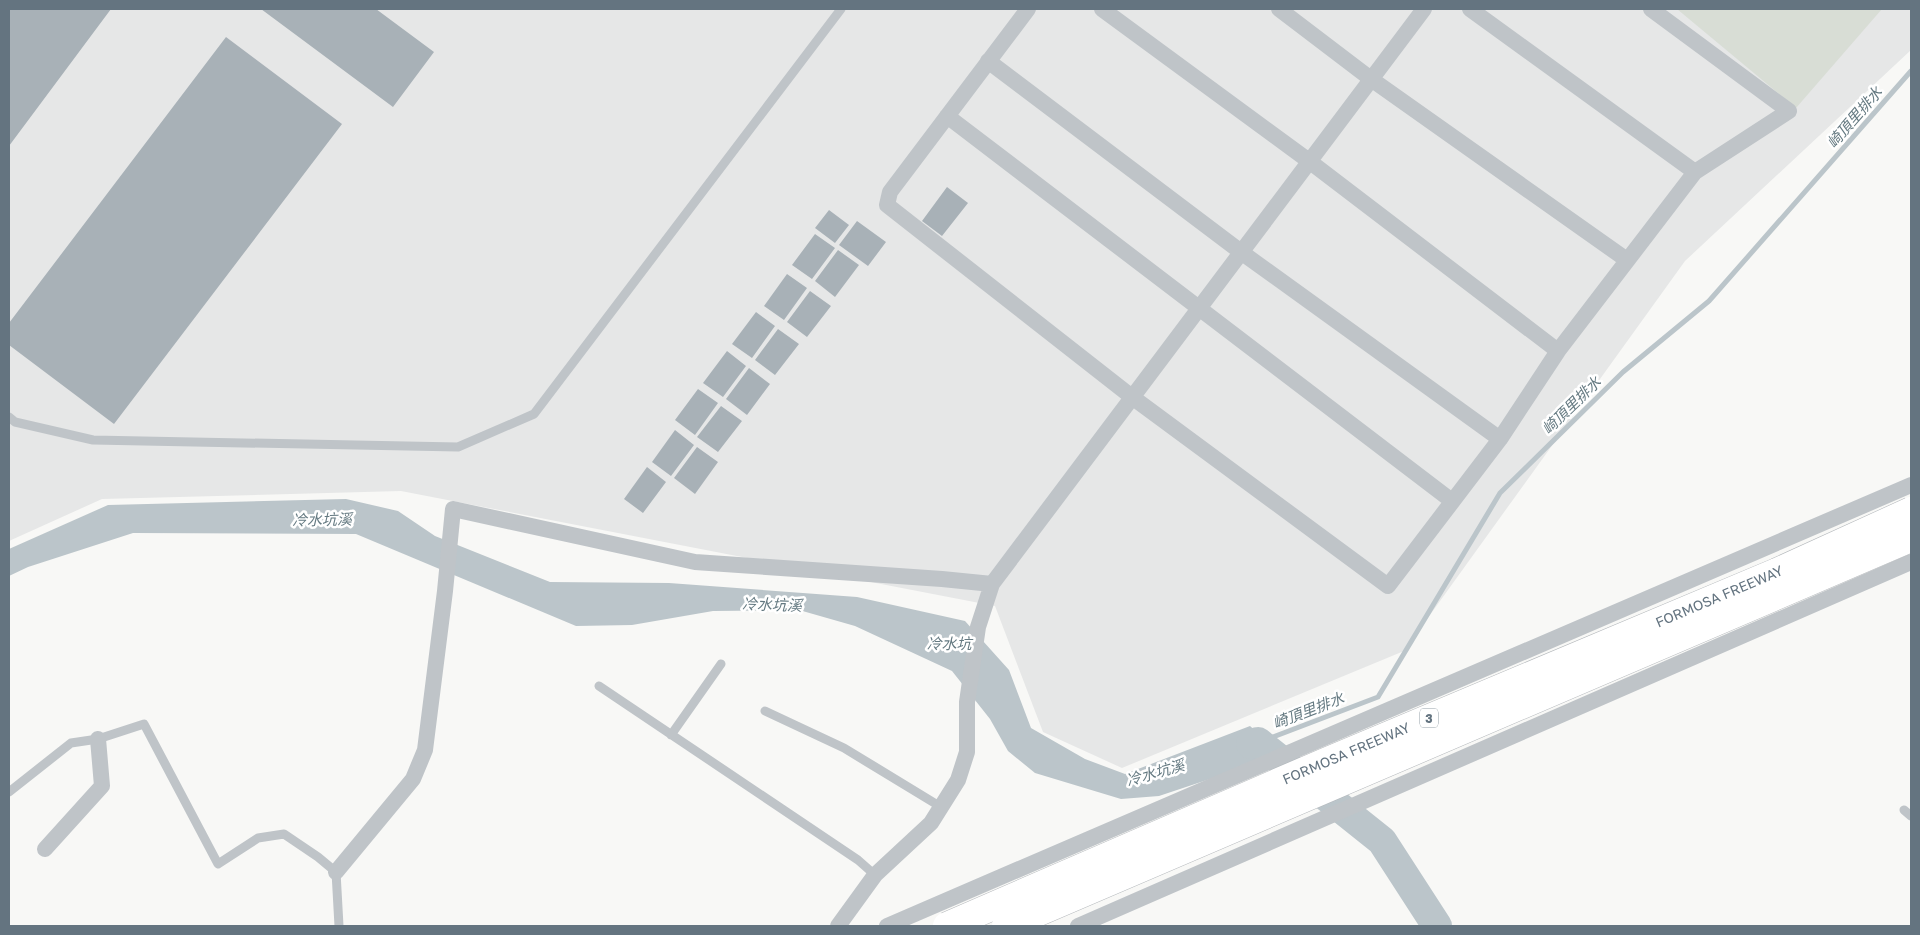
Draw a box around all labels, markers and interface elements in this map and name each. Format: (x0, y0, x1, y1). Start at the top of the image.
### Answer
water label: 崎頂里排水 (1823, 82, 1886, 151)
water label: 崎頂里排水 (1538, 372, 1605, 438)
water label: 冷水坑溪 (292, 509, 354, 529)
street label: FORMOSA FREEWAY (1653, 561, 1785, 631)
water label: 冷水坑溪 (742, 594, 804, 614)
water label: 冷水坑 (926, 634, 973, 652)
water label: 崎頂里排水 (1270, 688, 1347, 732)
road number: 3 (1420, 708, 1438, 728)
street label: FORMOSA FREEWAY (1280, 718, 1412, 788)
water label: 冷水坑溪 (1124, 755, 1188, 789)

